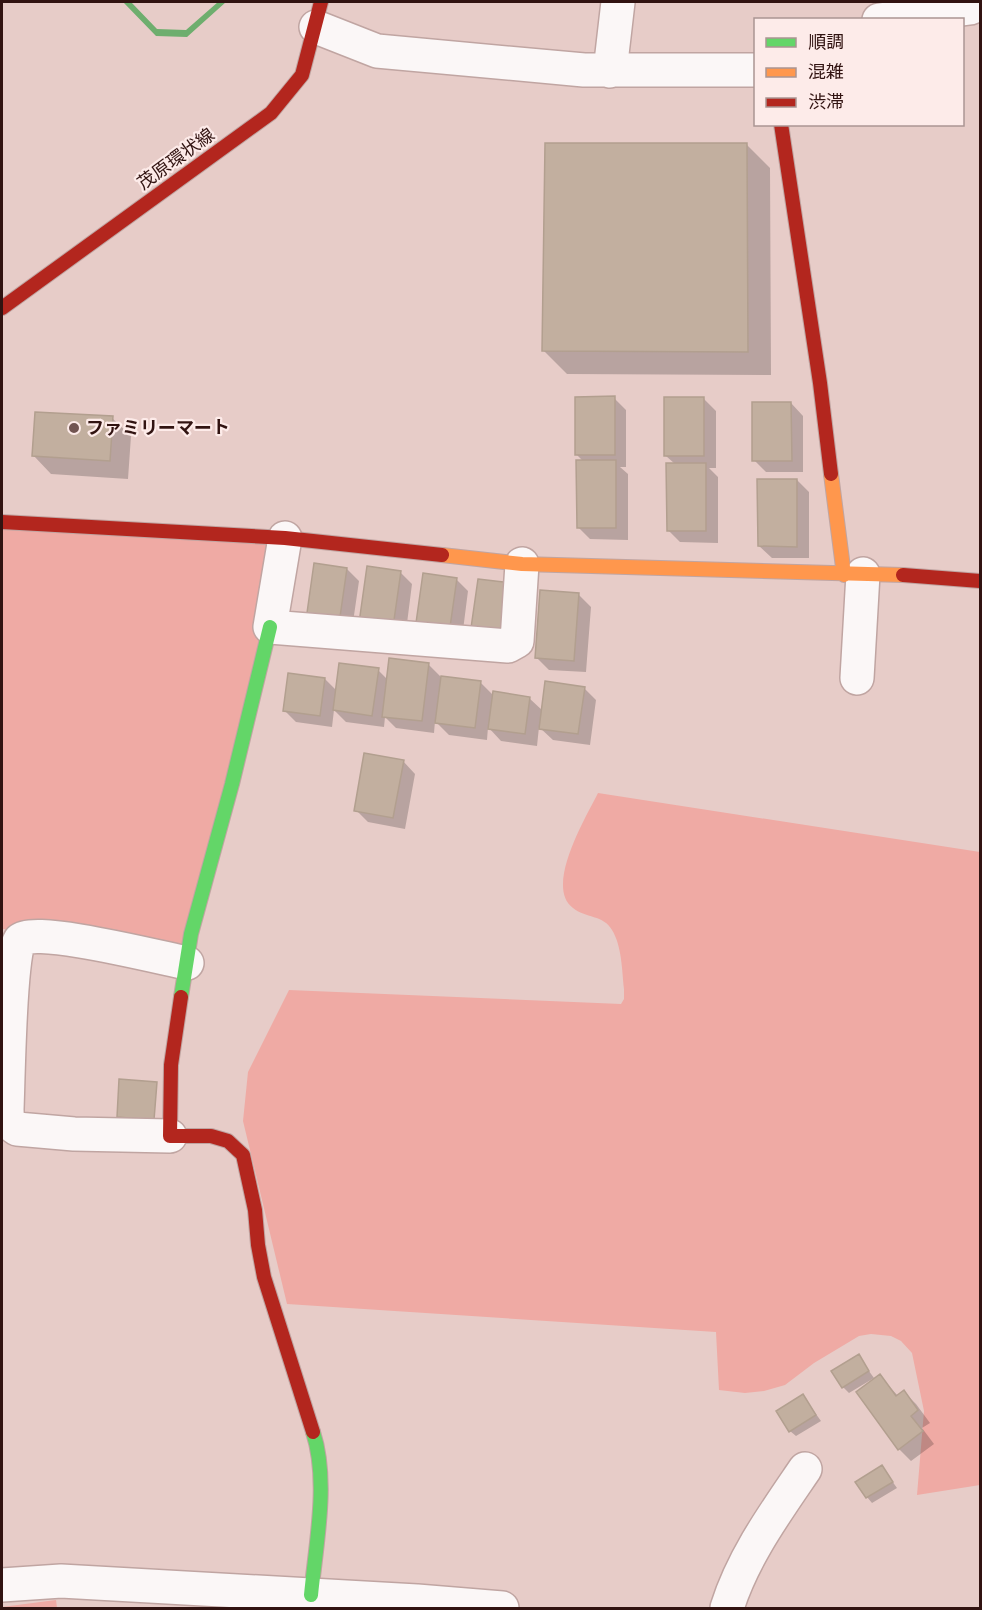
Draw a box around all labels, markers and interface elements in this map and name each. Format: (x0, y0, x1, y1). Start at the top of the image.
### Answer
legend (754, 18, 964, 126)
text: 順調 (808, 30, 844, 54)
text: 混雑 (808, 60, 844, 84)
text: 渋滞 (808, 90, 844, 114)
street label: 茂原環状線 (133, 123, 219, 195)
place label: ファミリーマート (86, 416, 230, 440)
marker: ファミリーマート (67, 421, 81, 435)

